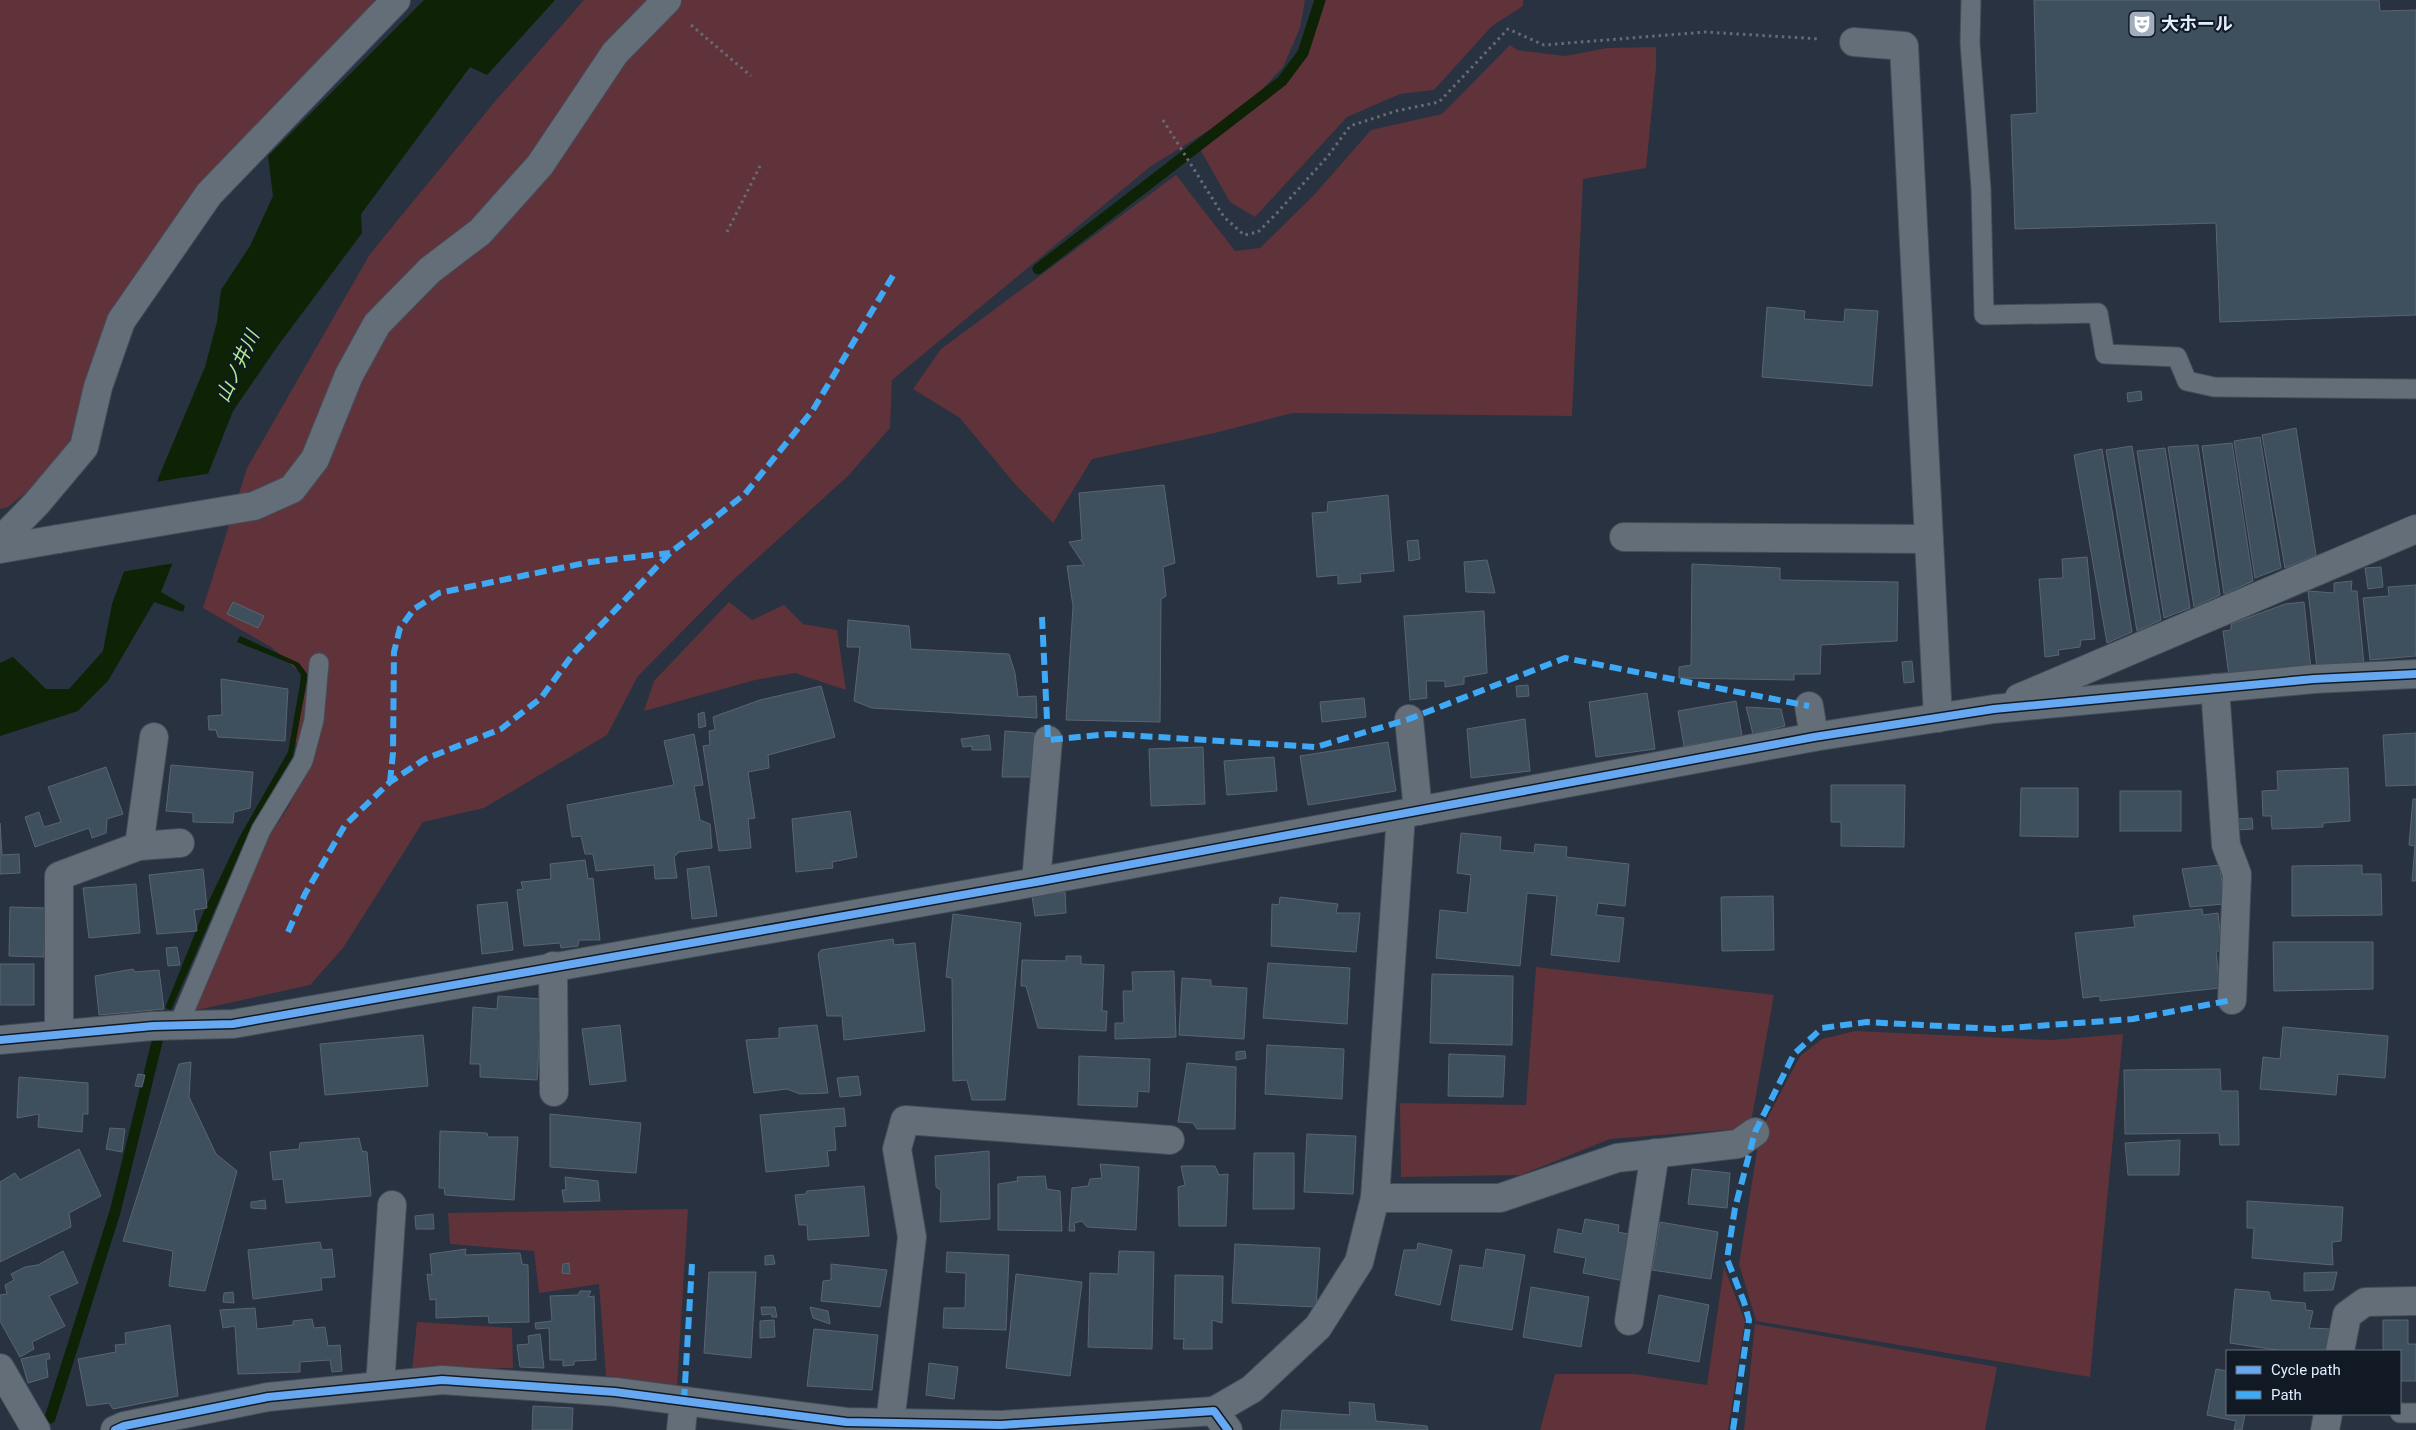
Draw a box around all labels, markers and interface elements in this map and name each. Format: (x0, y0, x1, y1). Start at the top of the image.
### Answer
theatre icon: 大ホール (2127, 9, 2157, 39)
place label: 大ホール (2161, 13, 2233, 34)
water label: 山ノ井川 (211, 325, 265, 406)
legend (2226, 1350, 2401, 1415)
text: Cycle path (2271, 1361, 2341, 1379)
text: Path (2271, 1386, 2302, 1404)

